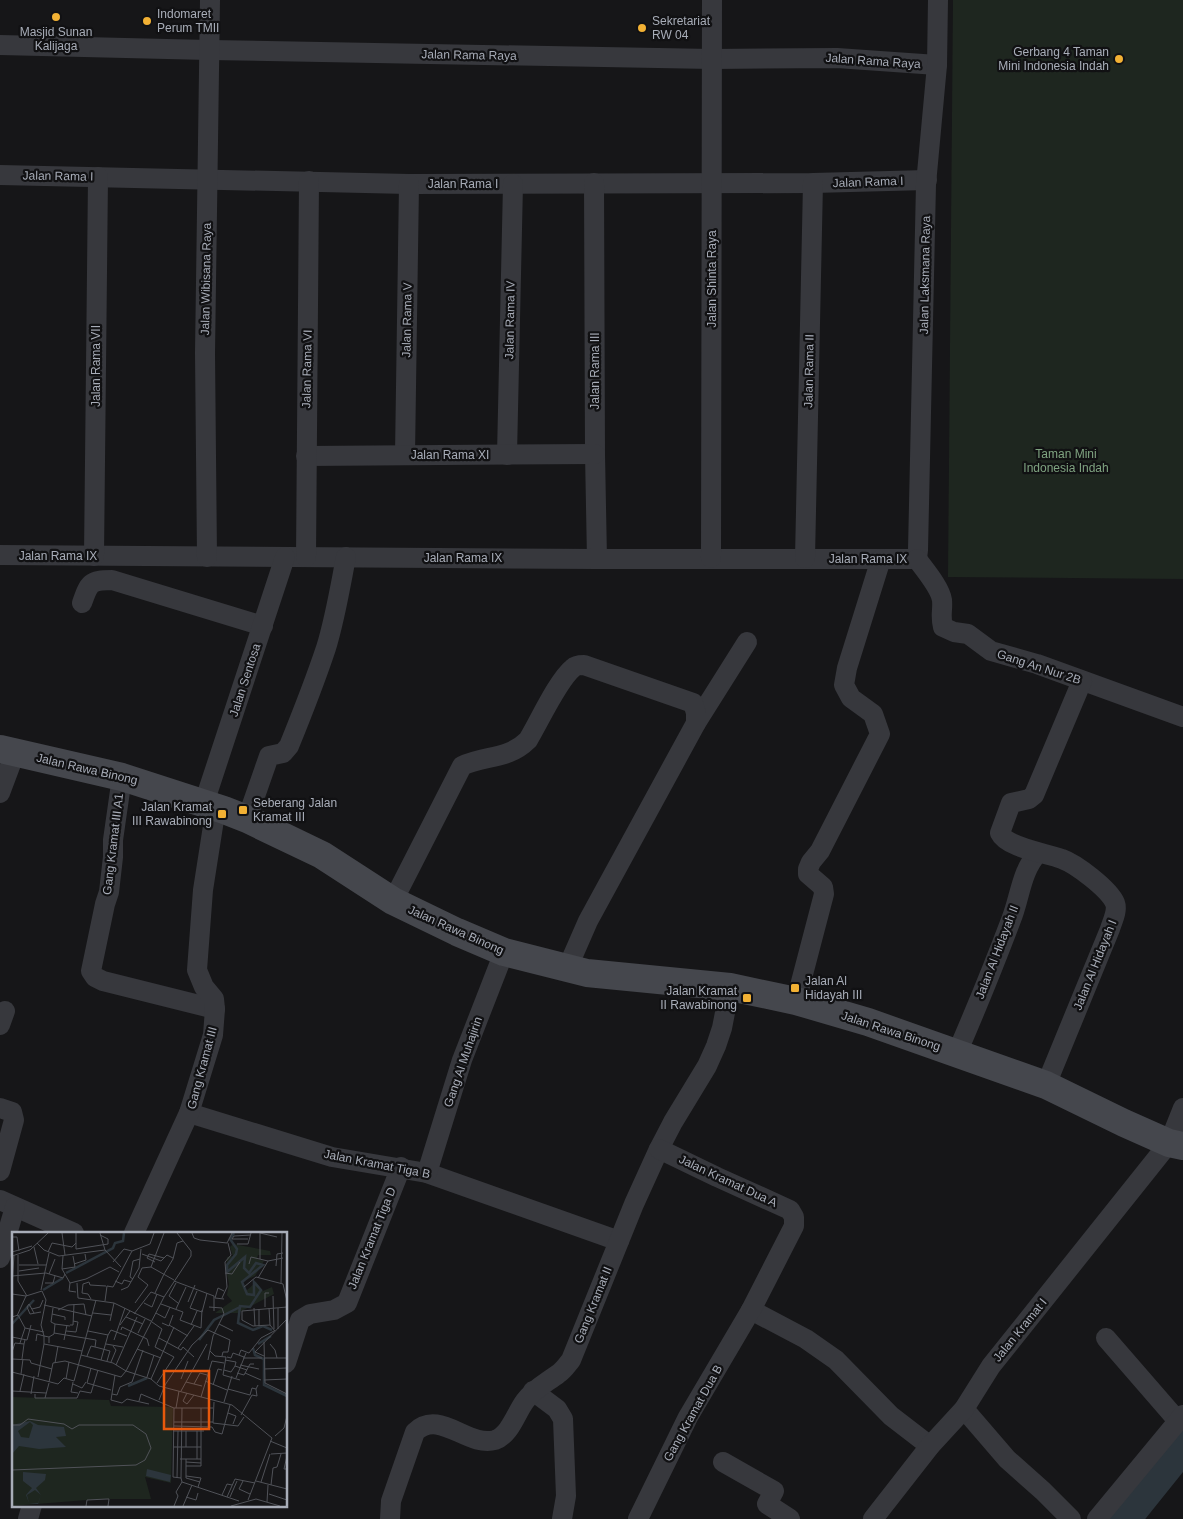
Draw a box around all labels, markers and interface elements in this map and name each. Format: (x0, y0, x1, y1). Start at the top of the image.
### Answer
place label: Indomaret Perum TMII (157, 7, 219, 35)
marker: Masjid Sunan Kalijaga (50, 11, 62, 23)
place label: Sekretariat RW 04 (652, 14, 711, 42)
marker: Indomaret Perum TMII (141, 15, 153, 27)
marker: Sekretariat RW 04 (636, 22, 648, 34)
place label: Masjid Sunan Kalijaga (20, 25, 92, 53)
place label: Gerbang 4 Taman Mini Indonesia Indah (998, 45, 1109, 73)
street label: Jalan Rama Raya (421, 47, 517, 63)
street label: Jalan Rama Raya (825, 51, 921, 71)
marker: Gerbang 4 Taman Mini Indonesia Indah (1113, 53, 1125, 65)
street label: Jalan Rama I (23, 168, 93, 184)
street label: Jalan Rama I (832, 174, 904, 190)
street label: Jalan Rama I (428, 177, 498, 191)
street label: Jalan Laksmana Raya (917, 215, 933, 334)
street label: Jalan Wibisana Raya (198, 222, 214, 335)
street label: Jalan Shinta Raya (705, 230, 719, 328)
street label: Jalan Rama IV (502, 281, 518, 359)
street label: Jalan Rama V (399, 282, 415, 358)
street label: Jalan Rama VII (89, 325, 103, 407)
street label: Jalan Rama VI (299, 330, 315, 408)
street label: Jalan Rama III (588, 332, 602, 410)
street label: Jalan Rama II (801, 334, 817, 408)
park label: Taman Mini Indonesia Indah (1023, 447, 1109, 475)
street label: Jalan Rama XI (411, 448, 489, 462)
street label: Jalan Rama IX (19, 549, 97, 563)
street label: Jalan Rama IX (424, 551, 502, 565)
street label: Jalan Rama IX (829, 552, 907, 566)
street label: Jalan Sentosa (227, 641, 264, 718)
street label: Gang An Nur 2B (995, 647, 1083, 687)
street label: Jalan Rawa Binong (35, 751, 139, 787)
street label: Gang Kramat III A1 (100, 792, 126, 896)
place label: Seberang Jalan Kramat III (253, 796, 337, 824)
place label: Jalan Kramat III Rawabinong (132, 800, 213, 828)
marker: Seberang Jalan Kramat III (237, 804, 249, 816)
marker: Jalan Kramat III Rawabinong (216, 808, 228, 820)
street label: Jalan Rawa Binong (406, 903, 506, 957)
street label: Jalan Al Hidayah II (973, 903, 1021, 1001)
street label: Jalan Al Hidayah I (1071, 918, 1119, 1012)
place label: Jalan Al Hidayah III (805, 974, 862, 1002)
marker: Jalan Al Hidayah III (789, 982, 801, 994)
place label: Jalan Kramat II Rawabinong (660, 984, 738, 1012)
marker: Jalan Kramat II Rawabinong (741, 992, 753, 1004)
street label: Jalan Rawa Binong (840, 1008, 942, 1054)
street label: Gang Al Muhajirin (441, 1015, 485, 1109)
street label: Gang Kramat III (184, 1025, 220, 1111)
street label: Jalan Kramat Tiga B (323, 1147, 431, 1181)
street label: Jalan Kramat Dua A (677, 1152, 779, 1210)
street label: Jalan Kramat Tiga D (345, 1185, 399, 1291)
inset map (12, 1232, 288, 1506)
street label: Gang Kramat II (571, 1265, 615, 1345)
street label: Jalan Kramat I (990, 1296, 1050, 1364)
street label: Gang Kramat Dua B (661, 1362, 725, 1464)

